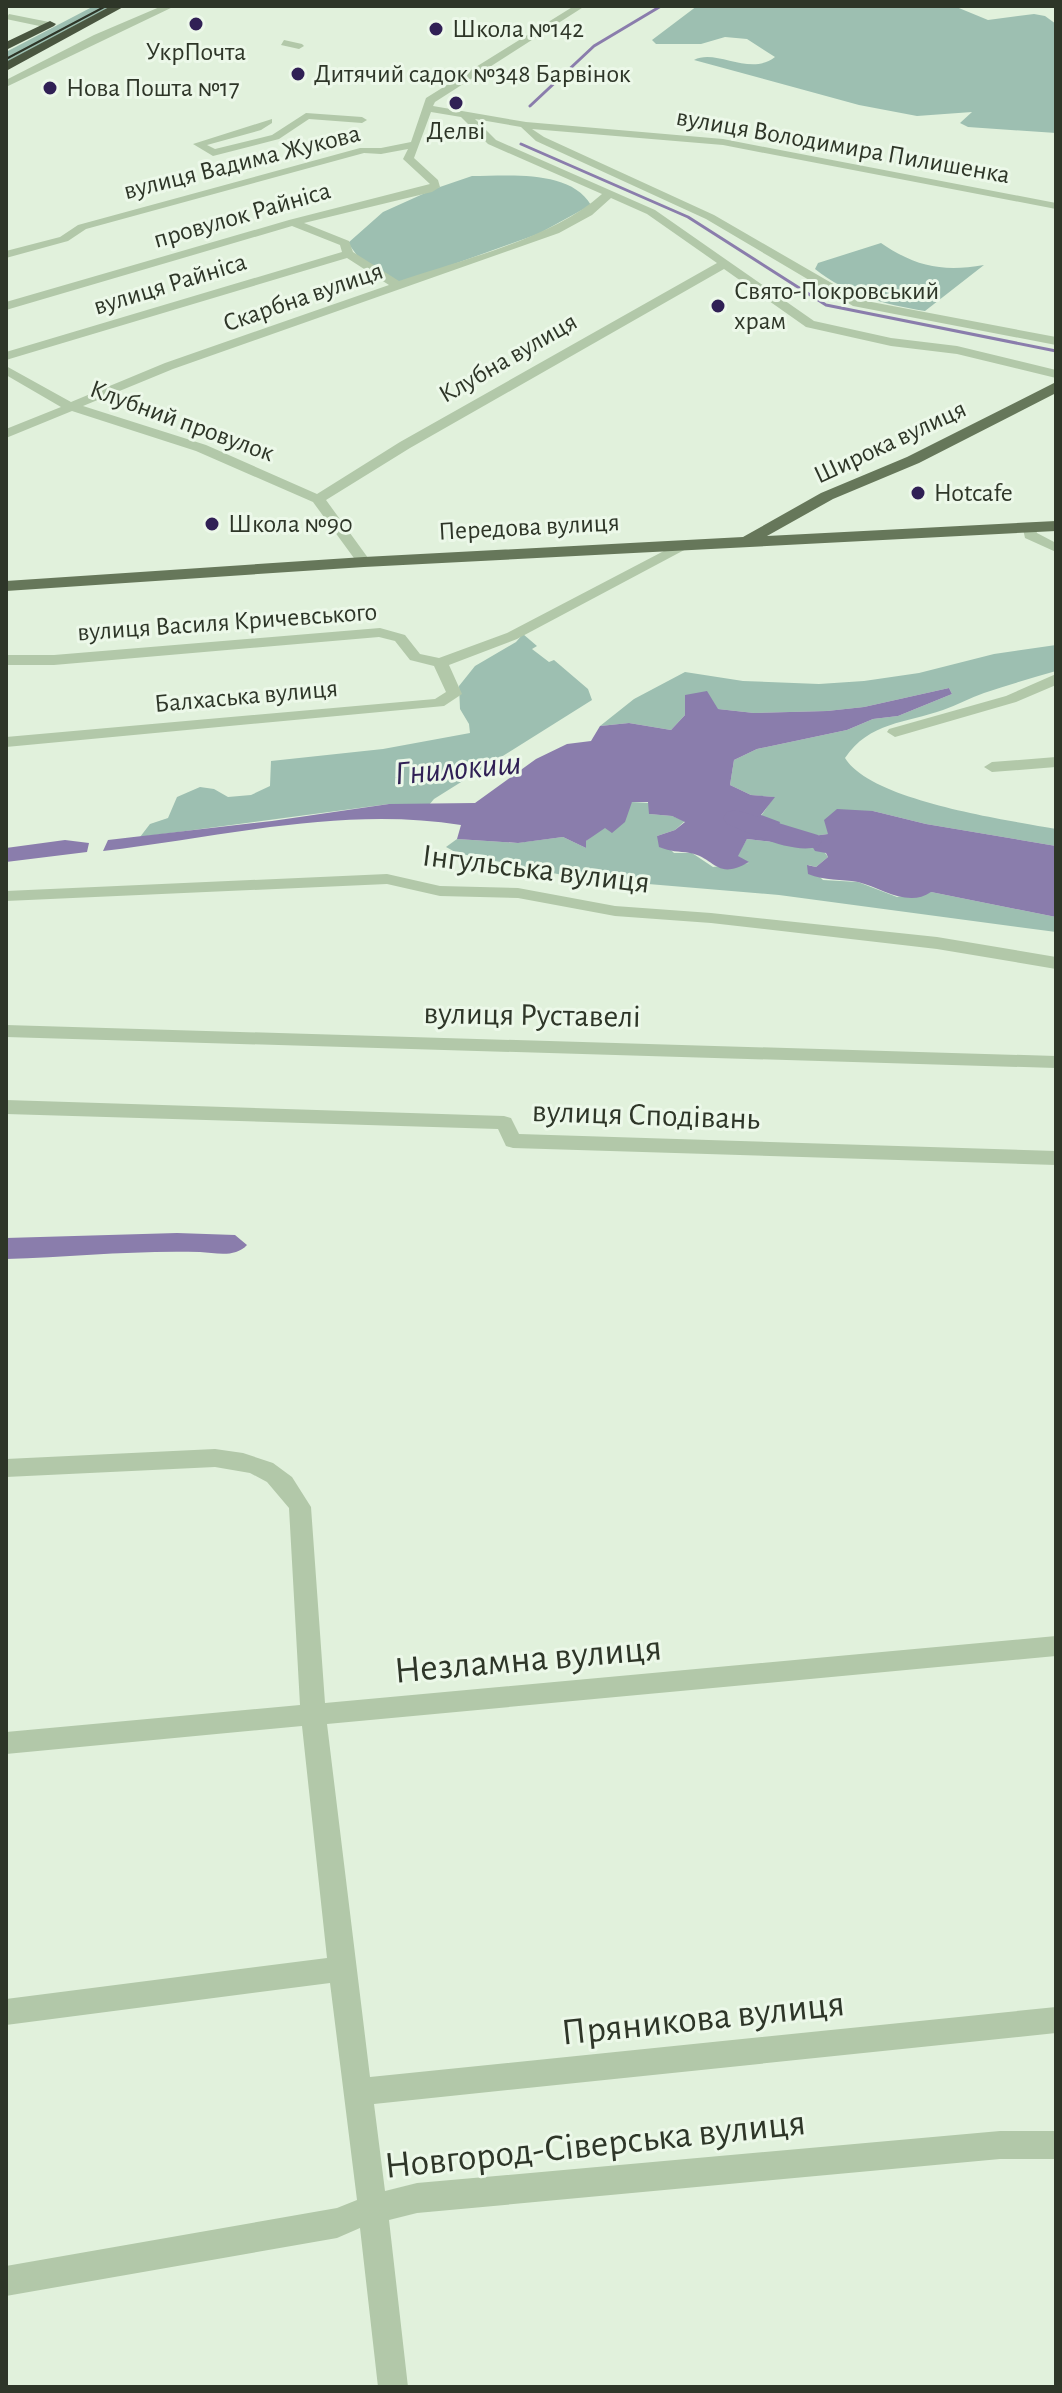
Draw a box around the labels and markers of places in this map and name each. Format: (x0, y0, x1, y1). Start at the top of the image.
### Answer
marker: УкрПочта (187, 15, 205, 33)
place label: Школа №142 (452, 16, 584, 42)
marker: Школа №142 (427, 20, 445, 38)
place label: УкрПочта (146, 39, 246, 65)
place label: Дитячий садок №348 Барвінок (314, 61, 631, 87)
marker: Дитячий садок №348 Барвінок (289, 65, 307, 83)
place label: Нова Пошта №17 (66, 75, 240, 101)
marker: Нова Пошта №17 (41, 79, 59, 97)
marker: Делві (447, 94, 465, 112)
place label: Делві (427, 118, 485, 144)
place label: Свято-Покровський храм (734, 278, 939, 334)
marker: Свято-Покровський храм (709, 297, 727, 315)
place label: Hotcafe (934, 480, 1013, 506)
marker: Hotcafe (909, 484, 927, 502)
place label: Школа №90 (228, 511, 353, 537)
marker: Школа №90 (203, 515, 221, 533)

